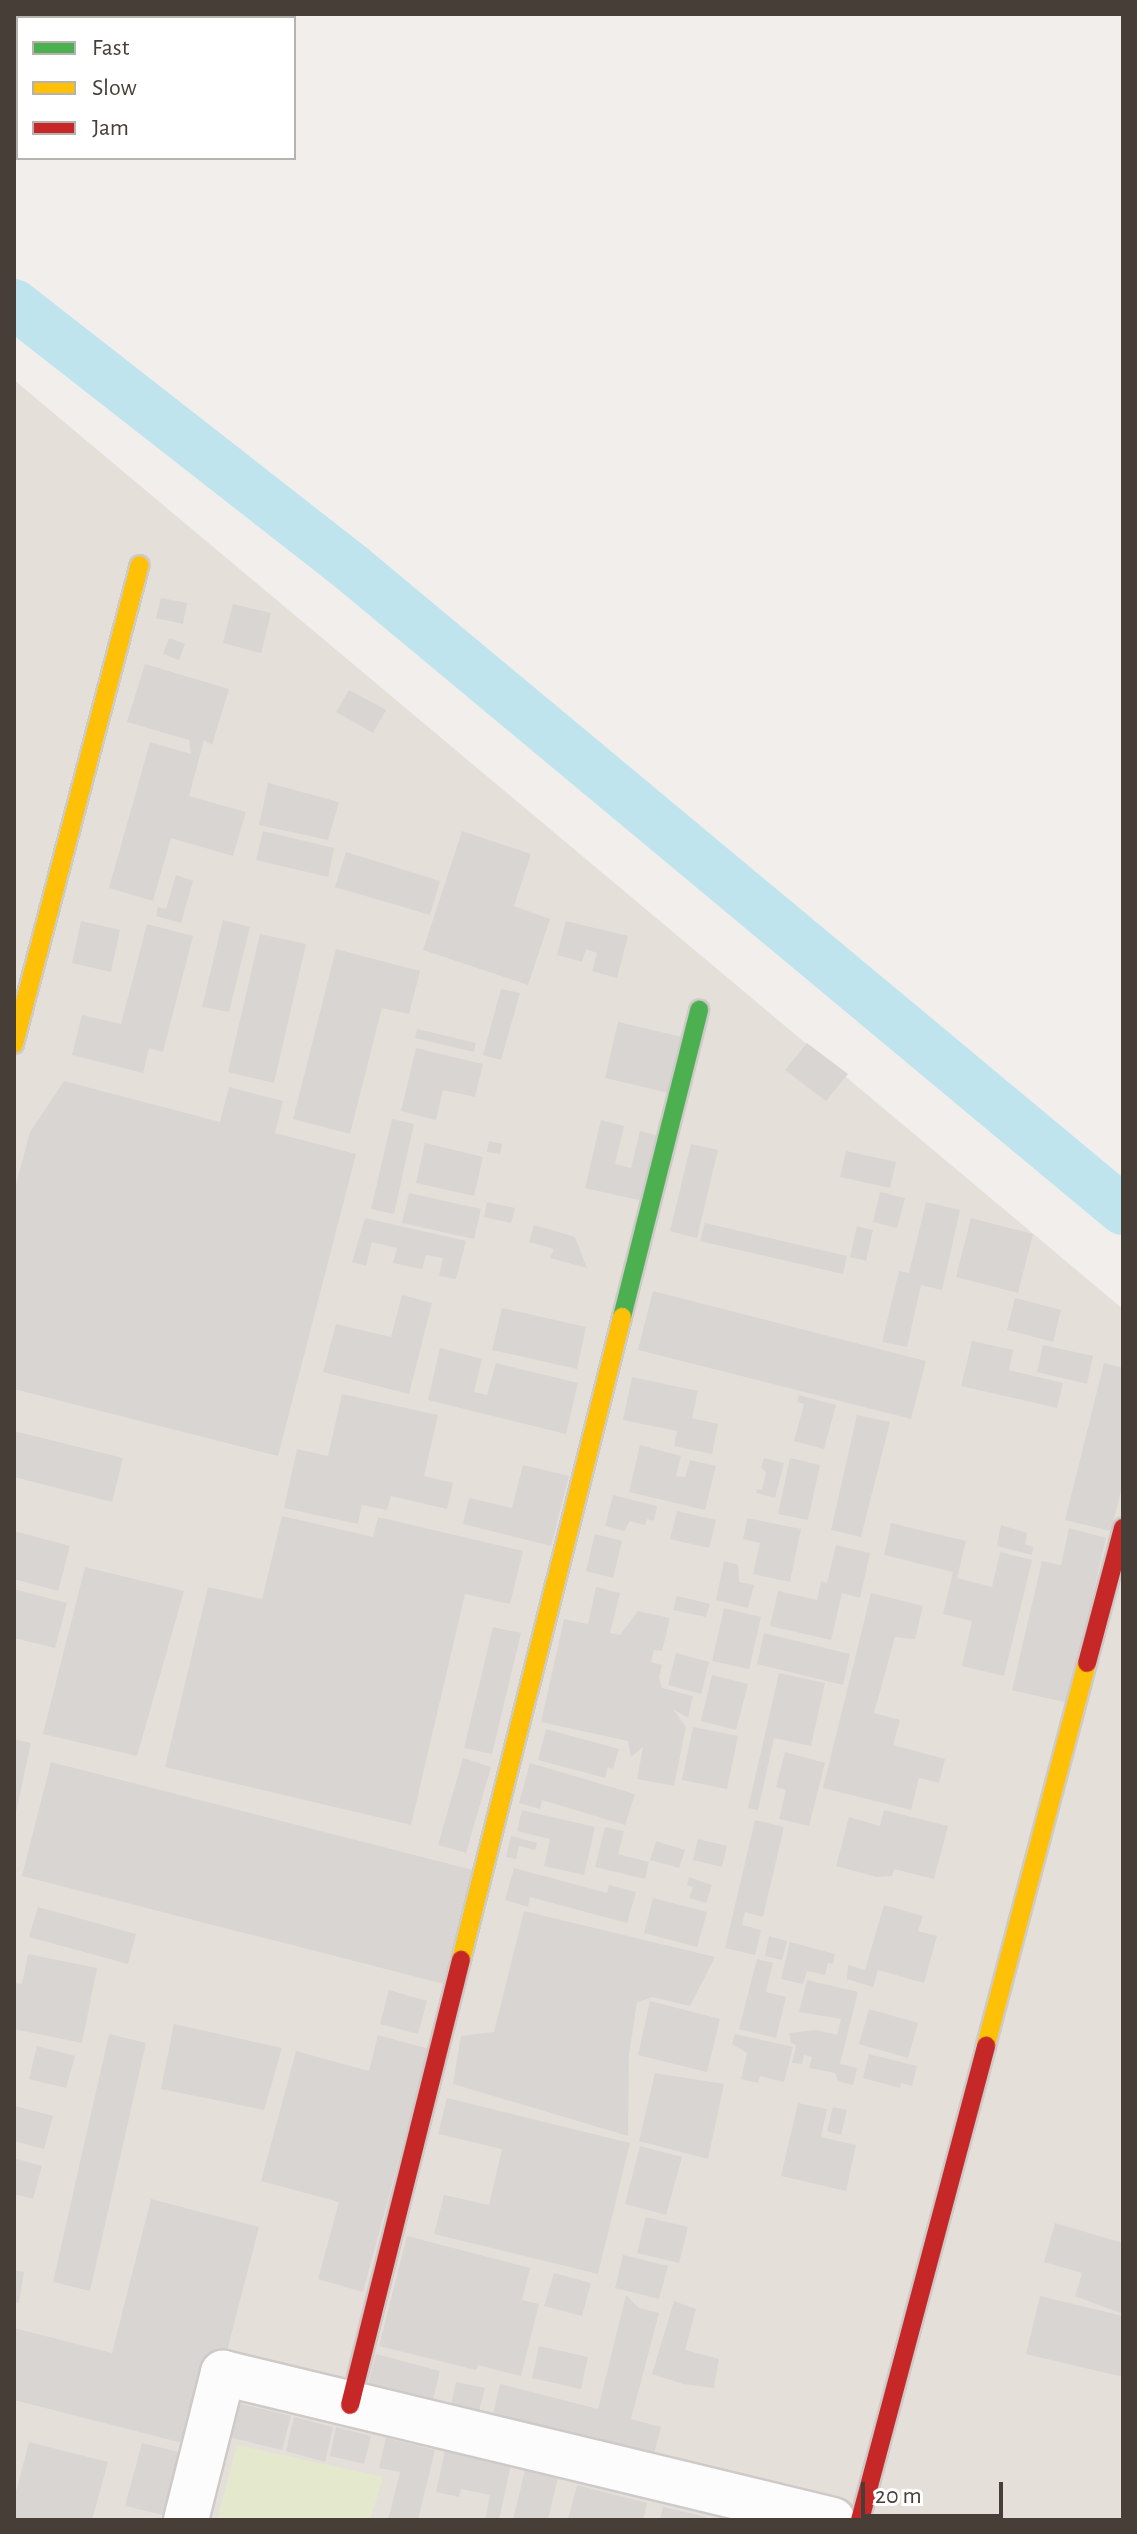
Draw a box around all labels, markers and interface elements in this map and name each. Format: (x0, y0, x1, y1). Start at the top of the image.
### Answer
legend (16, 16, 296, 160)
text: Fast (92, 36, 129, 60)
text: Slow (92, 76, 137, 100)
text: Jam (92, 116, 129, 140)
scale bar (865, 2466, 1007, 2516)
text: 20 m (875, 2484, 922, 2508)

